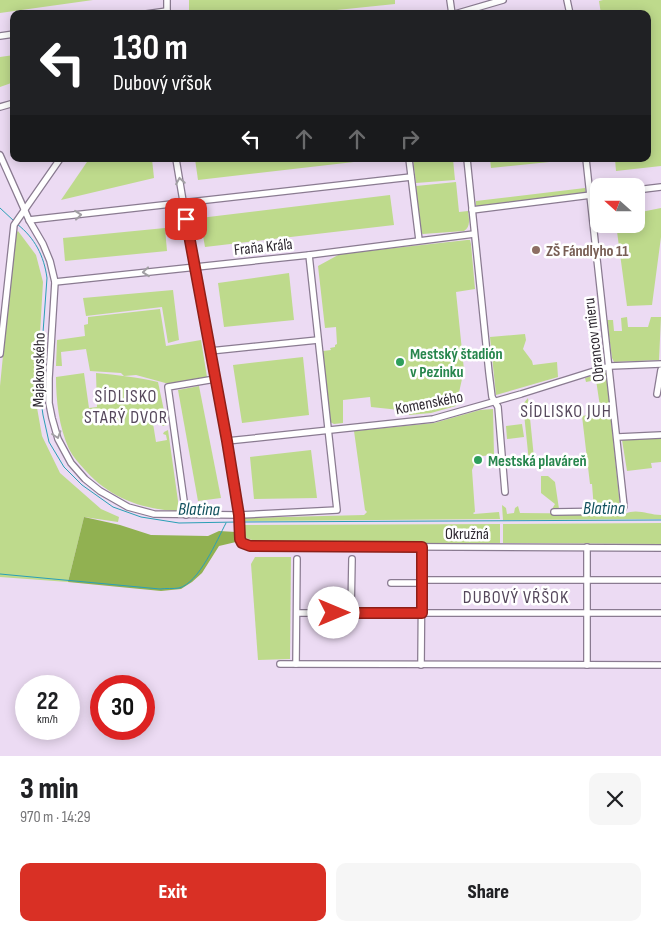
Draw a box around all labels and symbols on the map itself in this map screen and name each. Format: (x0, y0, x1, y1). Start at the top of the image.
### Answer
one-way arrow (175, 177, 185, 185)
north arrow (590, 178, 645, 232)
pin (165, 198, 207, 240)
one-way arrow (74, 210, 82, 221)
street label: Fraňa Kráľa (233, 235, 293, 260)
place label: ZŠ Fándlyho 11 (546, 242, 629, 261)
marker: ZŠ Fándlyho 11 (530, 244, 542, 256)
one-way arrow (142, 266, 150, 277)
street label: Obrancov mieru (580, 297, 609, 383)
street label: Majakovského (29, 332, 50, 408)
place label: Mestský štadión v Pezinku (410, 345, 503, 382)
marker: Mestský štadión v Pezinku (394, 356, 406, 368)
district label: SÍDLISKO STARÝ DVOR (84, 386, 168, 428)
street label: Komenského (394, 388, 465, 419)
district label: SÍDLISKO JUH (520, 401, 612, 422)
one-way arrow (52, 430, 62, 438)
place label: Mestská plaváreň (488, 452, 587, 471)
marker: Mestská plaváreň (472, 454, 484, 466)
water label: Blatina (583, 498, 626, 519)
water label: Blatina (178, 499, 221, 520)
street label: Okružná (445, 525, 489, 544)
position arrow (307, 586, 359, 638)
district label: DUBOVÝ VŔŠOK (463, 587, 569, 608)
speed limit sign: 30 (90, 675, 155, 740)

